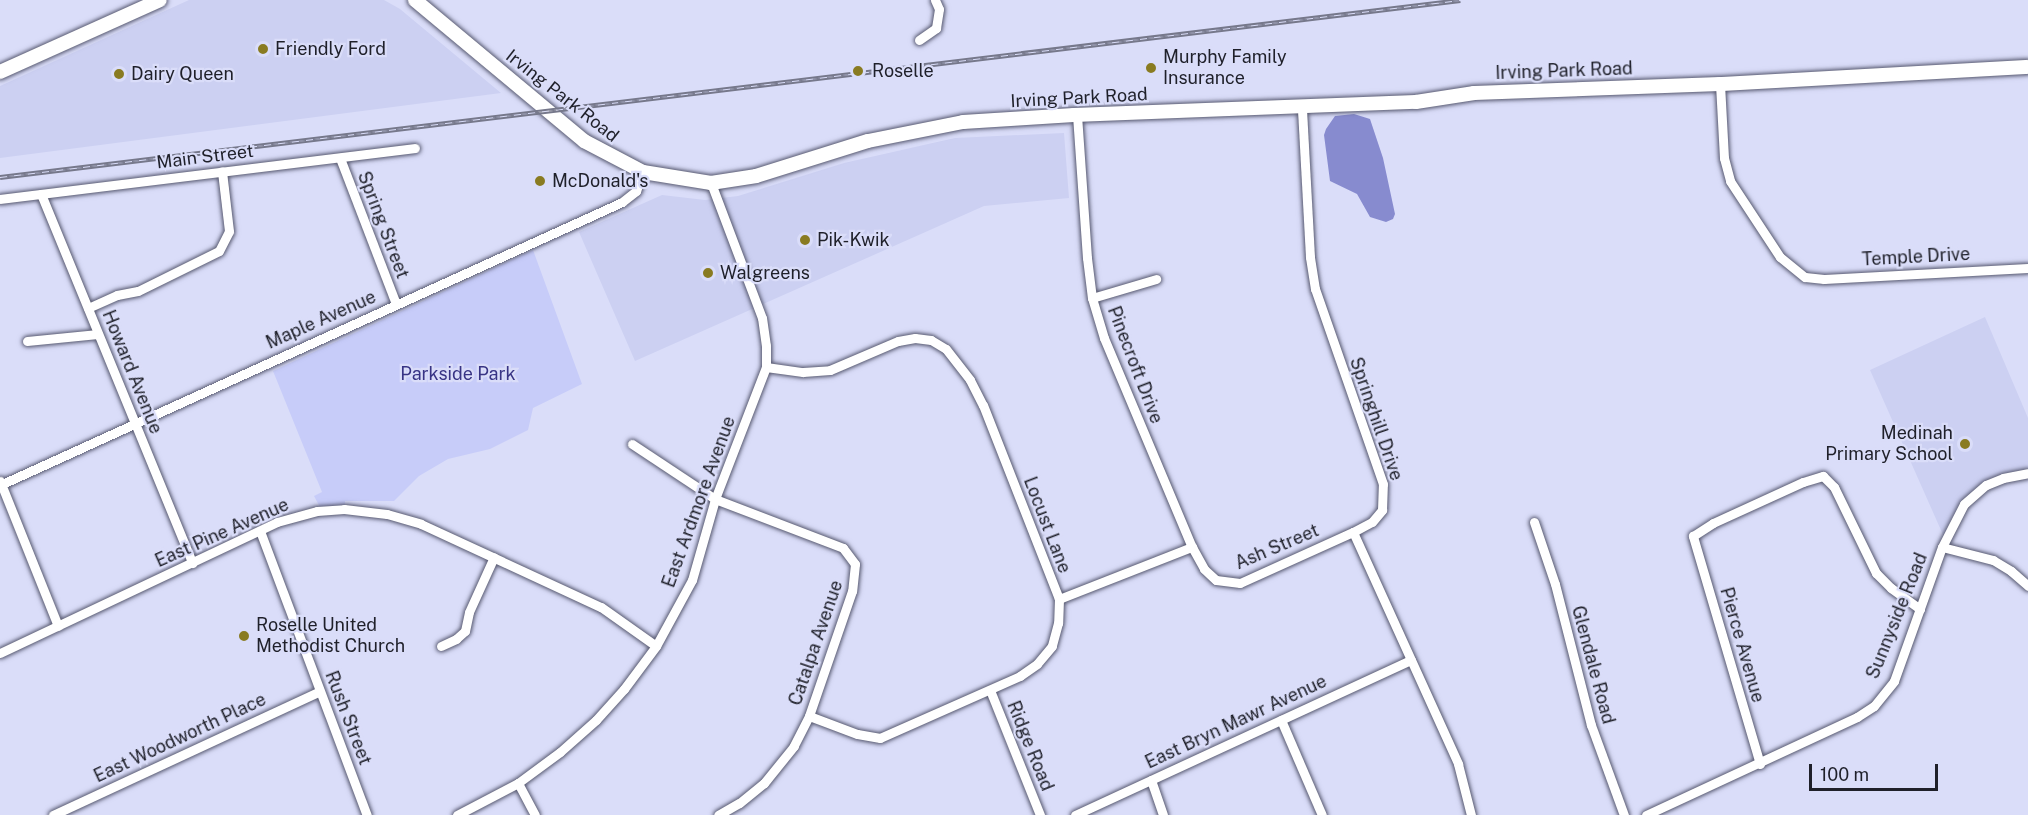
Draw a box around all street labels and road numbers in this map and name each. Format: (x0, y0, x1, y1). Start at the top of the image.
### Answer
street label: Irving Park Road (501, 45, 623, 147)
street label: Irving Park Road (1495, 58, 1633, 84)
street label: Irving Park Road (1010, 84, 1148, 112)
street label: Main Street (155, 140, 255, 174)
street label: Spring Street (353, 168, 413, 282)
street label: Temple Drive (1861, 243, 1971, 271)
street label: Maple Avenue (263, 286, 379, 354)
street label: Pinecroft Drive (1103, 303, 1167, 427)
street label: Howard Avenue (97, 307, 167, 437)
street label: Springhill Drive (1345, 354, 1407, 484)
street label: East Ardmore Avenue (658, 413, 740, 591)
street label: Locust Lane (1019, 474, 1075, 576)
street label: East Pine Avenue (152, 494, 292, 572)
street label: Ash Street (1232, 520, 1322, 574)
street label: Sunnyside Road (1862, 550, 1932, 682)
street label: Catalpa Avenue (784, 578, 848, 708)
street label: Pierce Avenue (1715, 585, 1769, 705)
street label: Glendale Road (1567, 603, 1619, 727)
street label: Rush Street (320, 668, 376, 768)
street label: East Bryn Mawr Avenue (1142, 670, 1330, 774)
street label: East Woodworth Place (90, 689, 270, 787)
street label: Ridge Road (1002, 698, 1058, 794)

